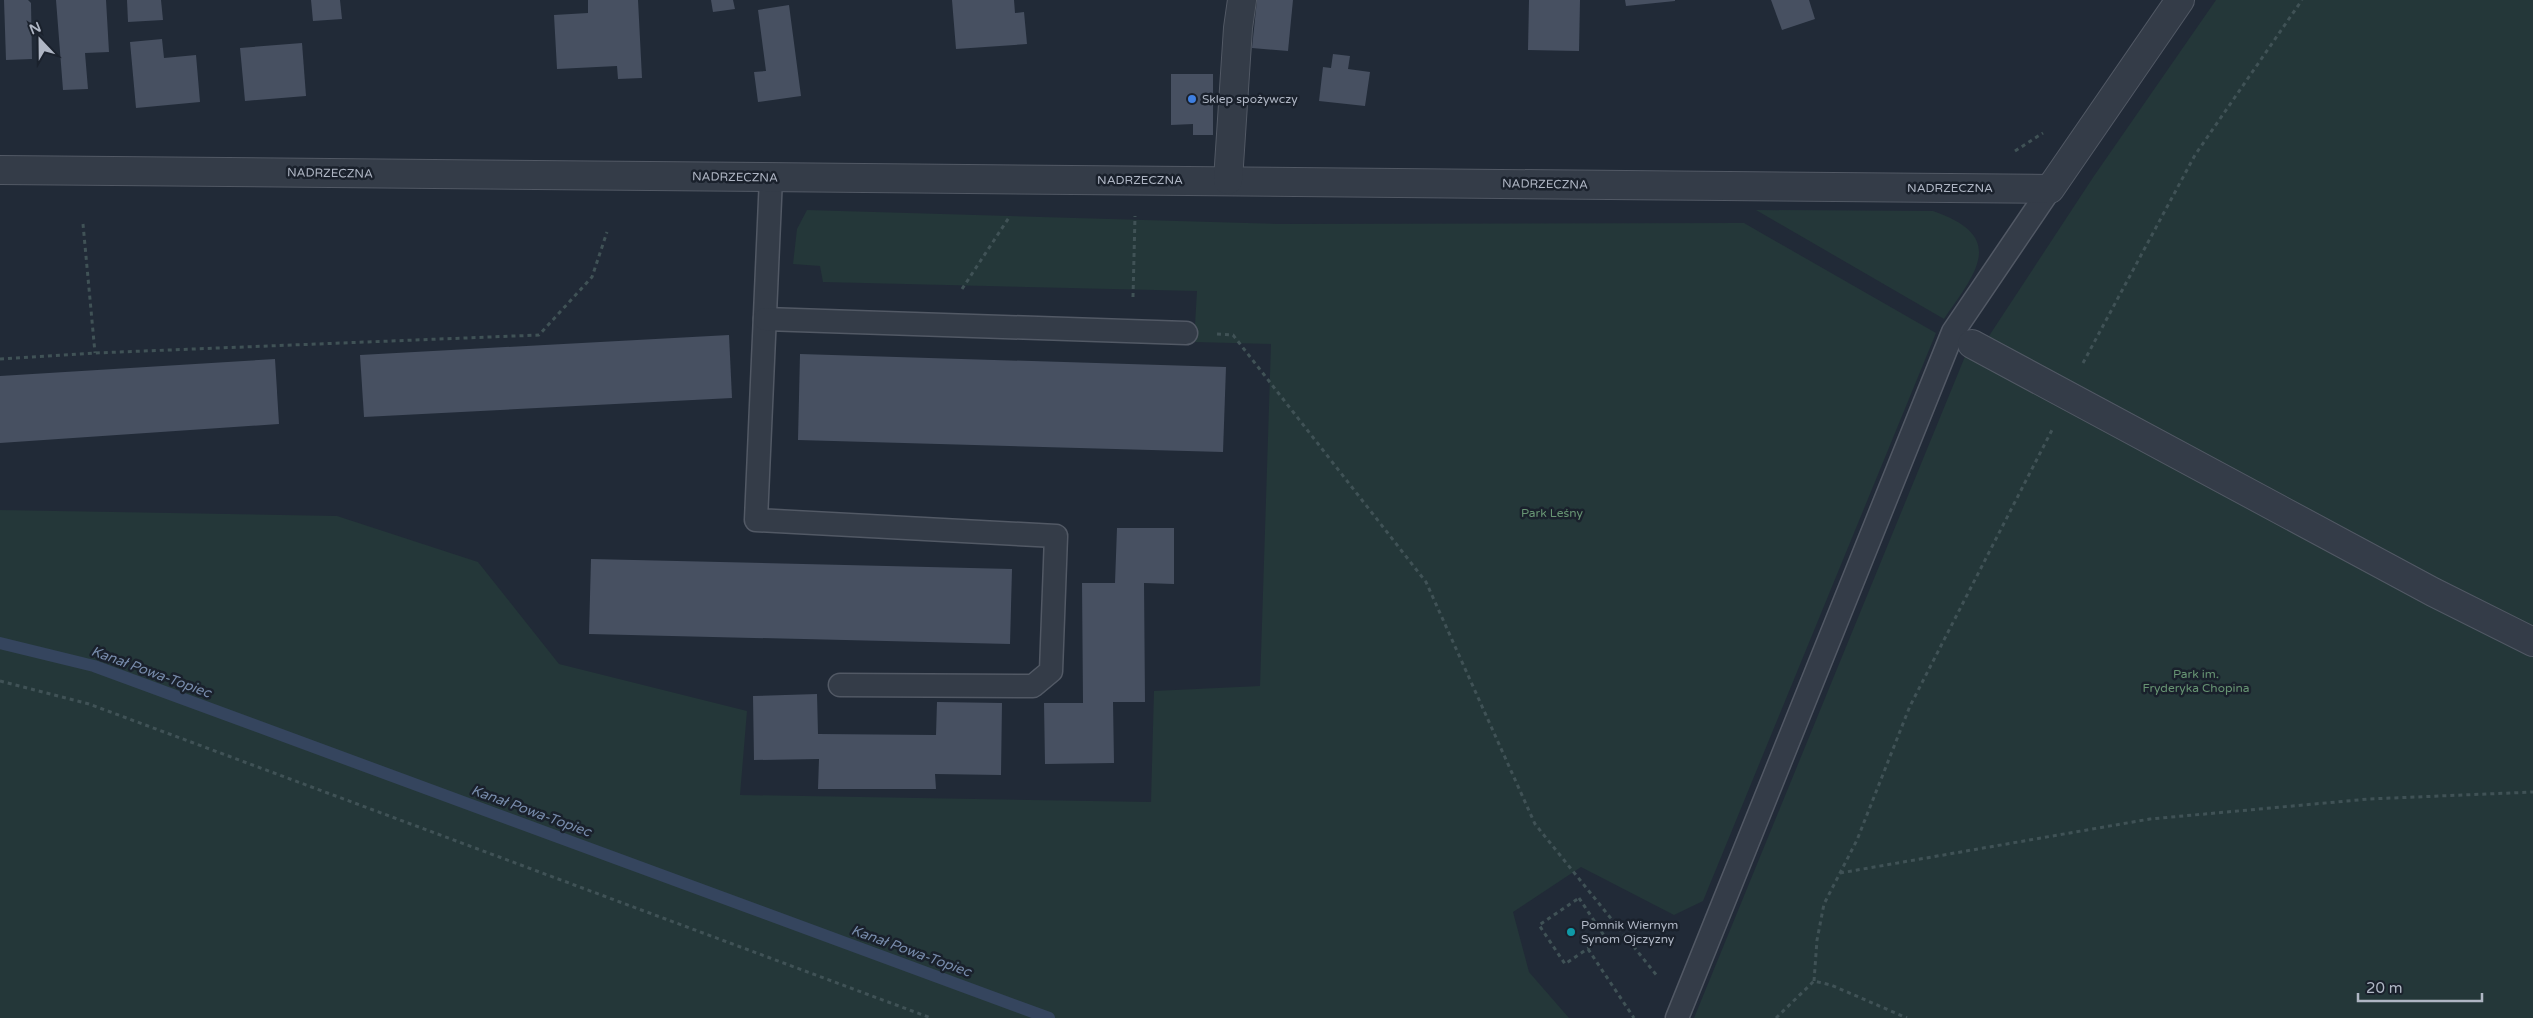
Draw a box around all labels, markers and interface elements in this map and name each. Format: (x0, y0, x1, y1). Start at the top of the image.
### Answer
north arrow (15, 15, 65, 65)
text: N (27, 18, 44, 38)
place label: Sklep spożywczy (1202, 92, 1298, 106)
marker: Sklep spożywczy (1186, 93, 1198, 105)
street label: NADRZECZNA (287, 165, 373, 181)
street label: NADRZECZNA (692, 169, 778, 185)
street label: NADRZECZNA (1097, 173, 1183, 187)
street label: NADRZECZNA (1502, 176, 1588, 192)
street label: NADRZECZNA (1907, 181, 1993, 195)
park label: Park Leśny (1521, 506, 1583, 520)
water label: Kanał Powa-Topiec (89, 642, 215, 702)
park label: Park im. Fryderyka Chopina (2142, 667, 2250, 695)
water label: Kanał Powa-Topiec (469, 781, 595, 841)
place label: Pomnik Wiernym Synom Ojczyzny (1581, 918, 1678, 946)
water label: Kanał Powa-Topiec (849, 921, 975, 981)
marker: Pomnik Wiernym Synom Ojczyzny (1565, 926, 1577, 938)
scale bar (2358, 970, 2482, 1002)
text: 20 m (2366, 979, 2403, 997)

